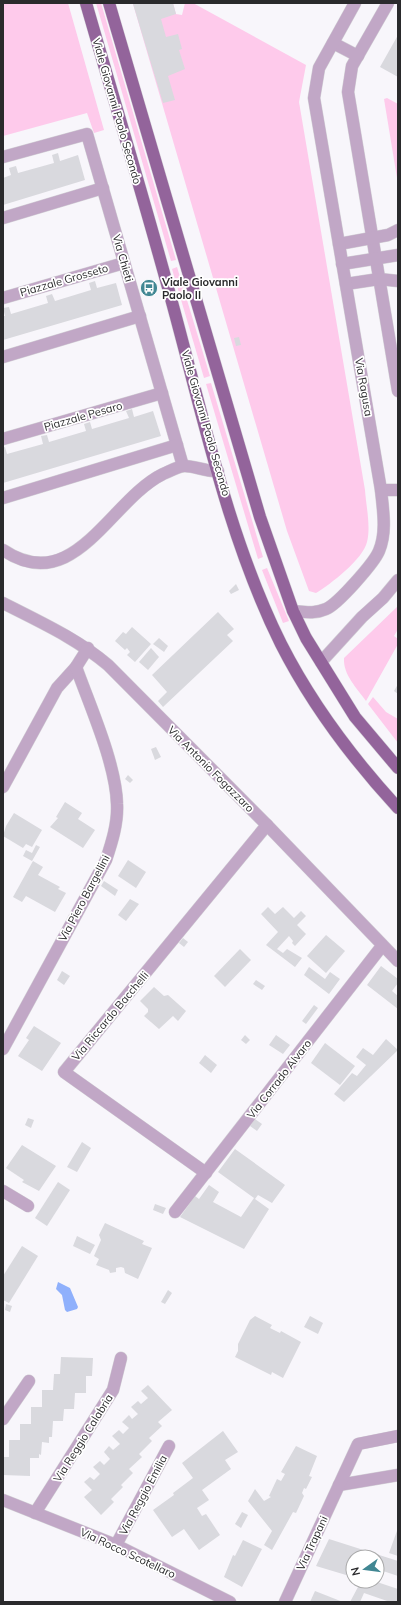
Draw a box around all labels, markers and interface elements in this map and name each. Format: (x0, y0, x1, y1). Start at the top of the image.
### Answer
street label: Viale Giovanni Paolo Secondo (89, 36, 145, 186)
street label: Via Chieti (110, 233, 136, 283)
street label: Piazzale Grosseto (18, 261, 110, 299)
place label: Viale Giovanni Paolo II (161, 275, 238, 302)
bus stop icon: Viale Giovanni Paolo II (139, 278, 159, 298)
street label: Viale Giovanni Paolo Secondo (178, 348, 234, 498)
street label: Via Ragusa (352, 357, 376, 417)
street label: Piazzale Pesaro (42, 398, 124, 434)
street label: Via Antonio Fogazzaro (165, 723, 257, 815)
street label: Via Piero Bargellini (55, 852, 113, 944)
street label: Via Riccardo Bacchelli (69, 969, 151, 1063)
street label: Via Corrado Alvaro (244, 1037, 314, 1121)
street label: Via Reggio Calabria (50, 1391, 116, 1485)
street label: Via Reggio Emilia (116, 1452, 170, 1538)
street label: Via Trapani (293, 1514, 331, 1572)
street label: Via Rocco Scotellaro (78, 1525, 178, 1581)
north arrow (345, 1549, 385, 1589)
text: N (347, 1566, 363, 1577)

